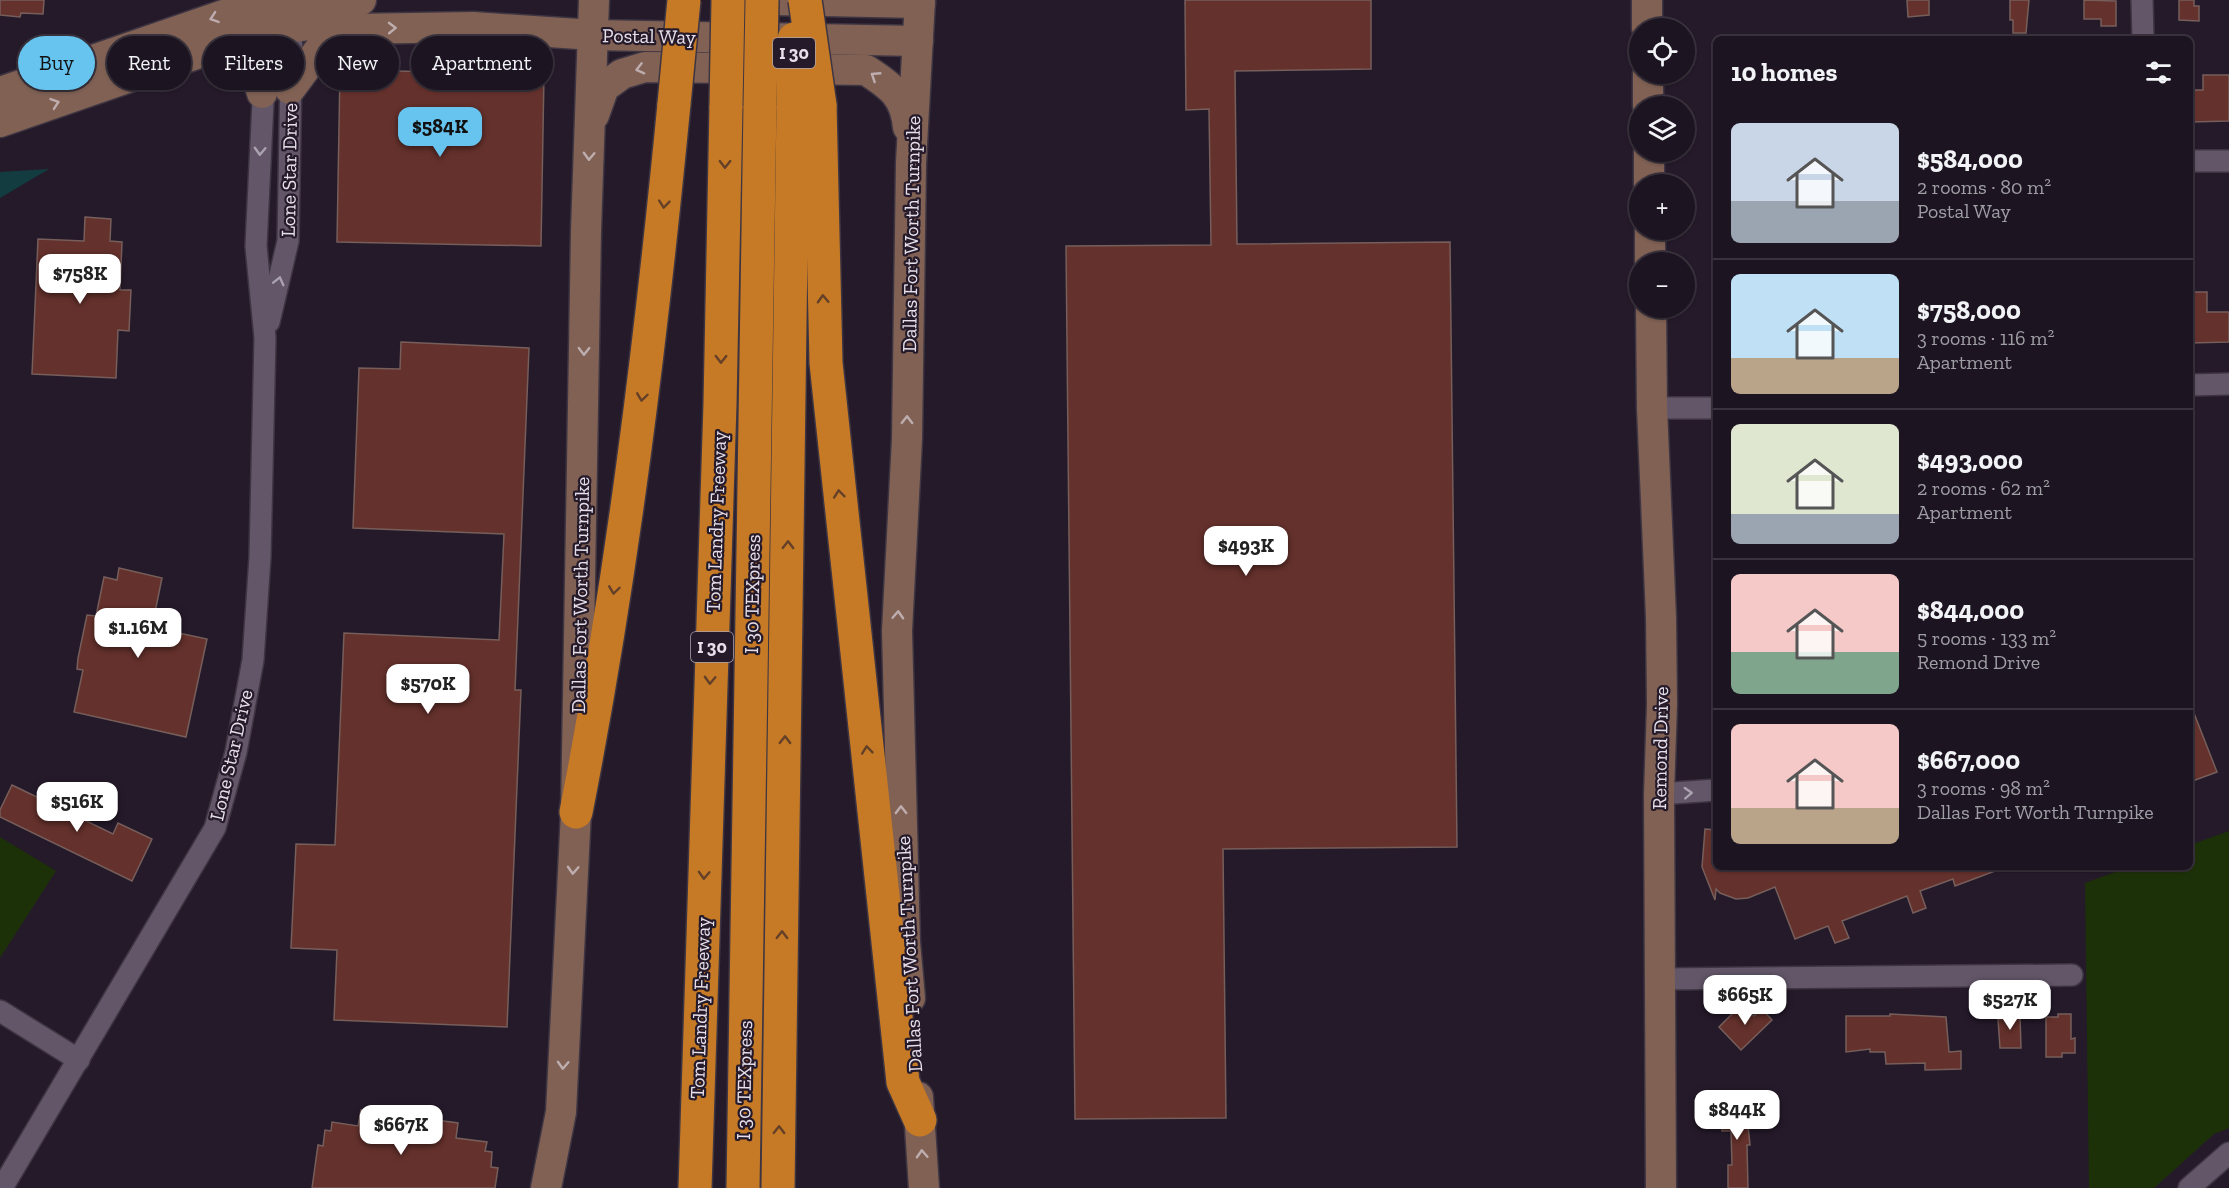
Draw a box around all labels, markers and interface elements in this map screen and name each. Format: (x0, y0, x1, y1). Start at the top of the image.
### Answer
one-way arrow (209, 11, 220, 23)
map controls (1629, 18, 1695, 318)
button: locate (1629, 18, 1695, 84)
one-way arrow (388, 22, 397, 34)
street label: Postal Way (602, 23, 697, 49)
chip: Buy (18, 36, 95, 90)
chip: Rent (107, 36, 191, 90)
chip: Filters (203, 36, 304, 90)
chip: New (316, 36, 399, 90)
chip: Apartment (411, 36, 553, 90)
road number: I 30 (773, 38, 815, 68)
text: 10 homes (1731, 56, 1837, 88)
icon: filters (2142, 56, 2175, 89)
one-way arrow (635, 62, 645, 75)
one-way arrow (870, 72, 881, 83)
button: layers (1629, 96, 1695, 162)
one-way arrow (49, 97, 60, 110)
street label: Lone Star Drive (276, 103, 302, 237)
pin: $584K (398, 107, 482, 158)
text: $584K (412, 114, 468, 138)
street label: Dallas Fort Worth Turnpike (897, 116, 925, 352)
text: $584,000 (1917, 143, 2023, 175)
one-way arrow (253, 147, 266, 156)
icon: home (1779, 147, 1851, 219)
one-way arrow (583, 152, 595, 161)
one-way arrow (718, 160, 731, 169)
button: + (1629, 174, 1695, 240)
text: 2 rooms · 80 m² (1917, 175, 2051, 199)
one-way arrow (658, 199, 671, 208)
text: Postal Way (1917, 199, 2011, 223)
button: − (1629, 252, 1695, 318)
pin: $758K (38, 254, 122, 305)
text: $758K (53, 261, 107, 285)
one-way arrow (272, 276, 285, 286)
text: $758,000 (1917, 294, 2021, 326)
one-way arrow (817, 295, 829, 304)
icon: home (1779, 298, 1851, 370)
text: 3 rooms · 116 m² (1917, 326, 2054, 350)
one-way arrow (578, 347, 590, 356)
text: Apartment (1917, 350, 2012, 374)
one-way arrow (714, 355, 727, 364)
one-way arrow (636, 393, 648, 402)
one-way arrow (901, 416, 913, 425)
street label: Tom Landry Freeway (701, 430, 731, 613)
text: $493,000 (1917, 444, 2023, 476)
icon: home (1779, 448, 1851, 520)
text: 2 rooms · 62 m² (1917, 476, 2050, 500)
street label: Dallas Fort Worth Turnpike (566, 477, 594, 713)
one-way arrow (833, 489, 846, 498)
text: Apartment (1917, 500, 2012, 524)
pin: $493K (1204, 526, 1288, 577)
text: $493K (1218, 533, 1274, 557)
street label: I 30 TEXpress (739, 534, 765, 654)
one-way arrow (782, 540, 794, 549)
one-way arrow (608, 586, 620, 595)
text: $844,000 (1917, 594, 2024, 626)
icon: home (1779, 598, 1851, 670)
pin: $1.16M (89, 608, 187, 659)
one-way arrow (891, 611, 904, 620)
text: $1.16M (108, 615, 168, 639)
text: 5 rooms · 133 m² (1917, 626, 2056, 650)
road number: I 30 (691, 632, 733, 662)
text: Remond Drive (1917, 650, 2040, 674)
pin: $570K (386, 664, 470, 715)
text: $570K (400, 671, 456, 695)
one-way arrow (704, 675, 717, 684)
street label: Remond Drive (1647, 686, 1673, 810)
street label: Lone Star Drive (204, 687, 258, 823)
one-way arrow (778, 735, 791, 744)
text: $667,000 (1917, 744, 2020, 776)
one-way arrow (861, 746, 874, 755)
icon: home (1779, 748, 1851, 820)
text: 3 rooms · 98 m² (1917, 776, 2050, 800)
pin: $516K (35, 782, 119, 833)
one-way arrow (1683, 786, 1692, 799)
text: $516K (51, 789, 103, 813)
text: Dallas Fort Worth Turnpike (1917, 800, 2154, 824)
one-way arrow (895, 806, 908, 815)
street label: Dallas Fort Worth Turnpike (891, 835, 927, 1073)
one-way arrow (567, 866, 580, 875)
one-way arrow (698, 870, 710, 879)
street label: Tom Landry Freeway (685, 916, 715, 1099)
one-way arrow (776, 930, 788, 939)
pin: $665K (1703, 975, 1787, 1026)
pin: $527K (1968, 980, 2052, 1031)
text: $665K (1717, 982, 1773, 1006)
text: $527K (1983, 987, 2037, 1011)
street label: I 30 TEXpress (731, 1020, 757, 1140)
one-way arrow (557, 1061, 570, 1070)
pin: $844K (1695, 1090, 1779, 1141)
text: $844K (1709, 1097, 1765, 1121)
pin: $667K (359, 1105, 443, 1156)
text: $667K (374, 1112, 428, 1136)
one-way arrow (773, 1125, 785, 1134)
one-way arrow (916, 1149, 929, 1158)

